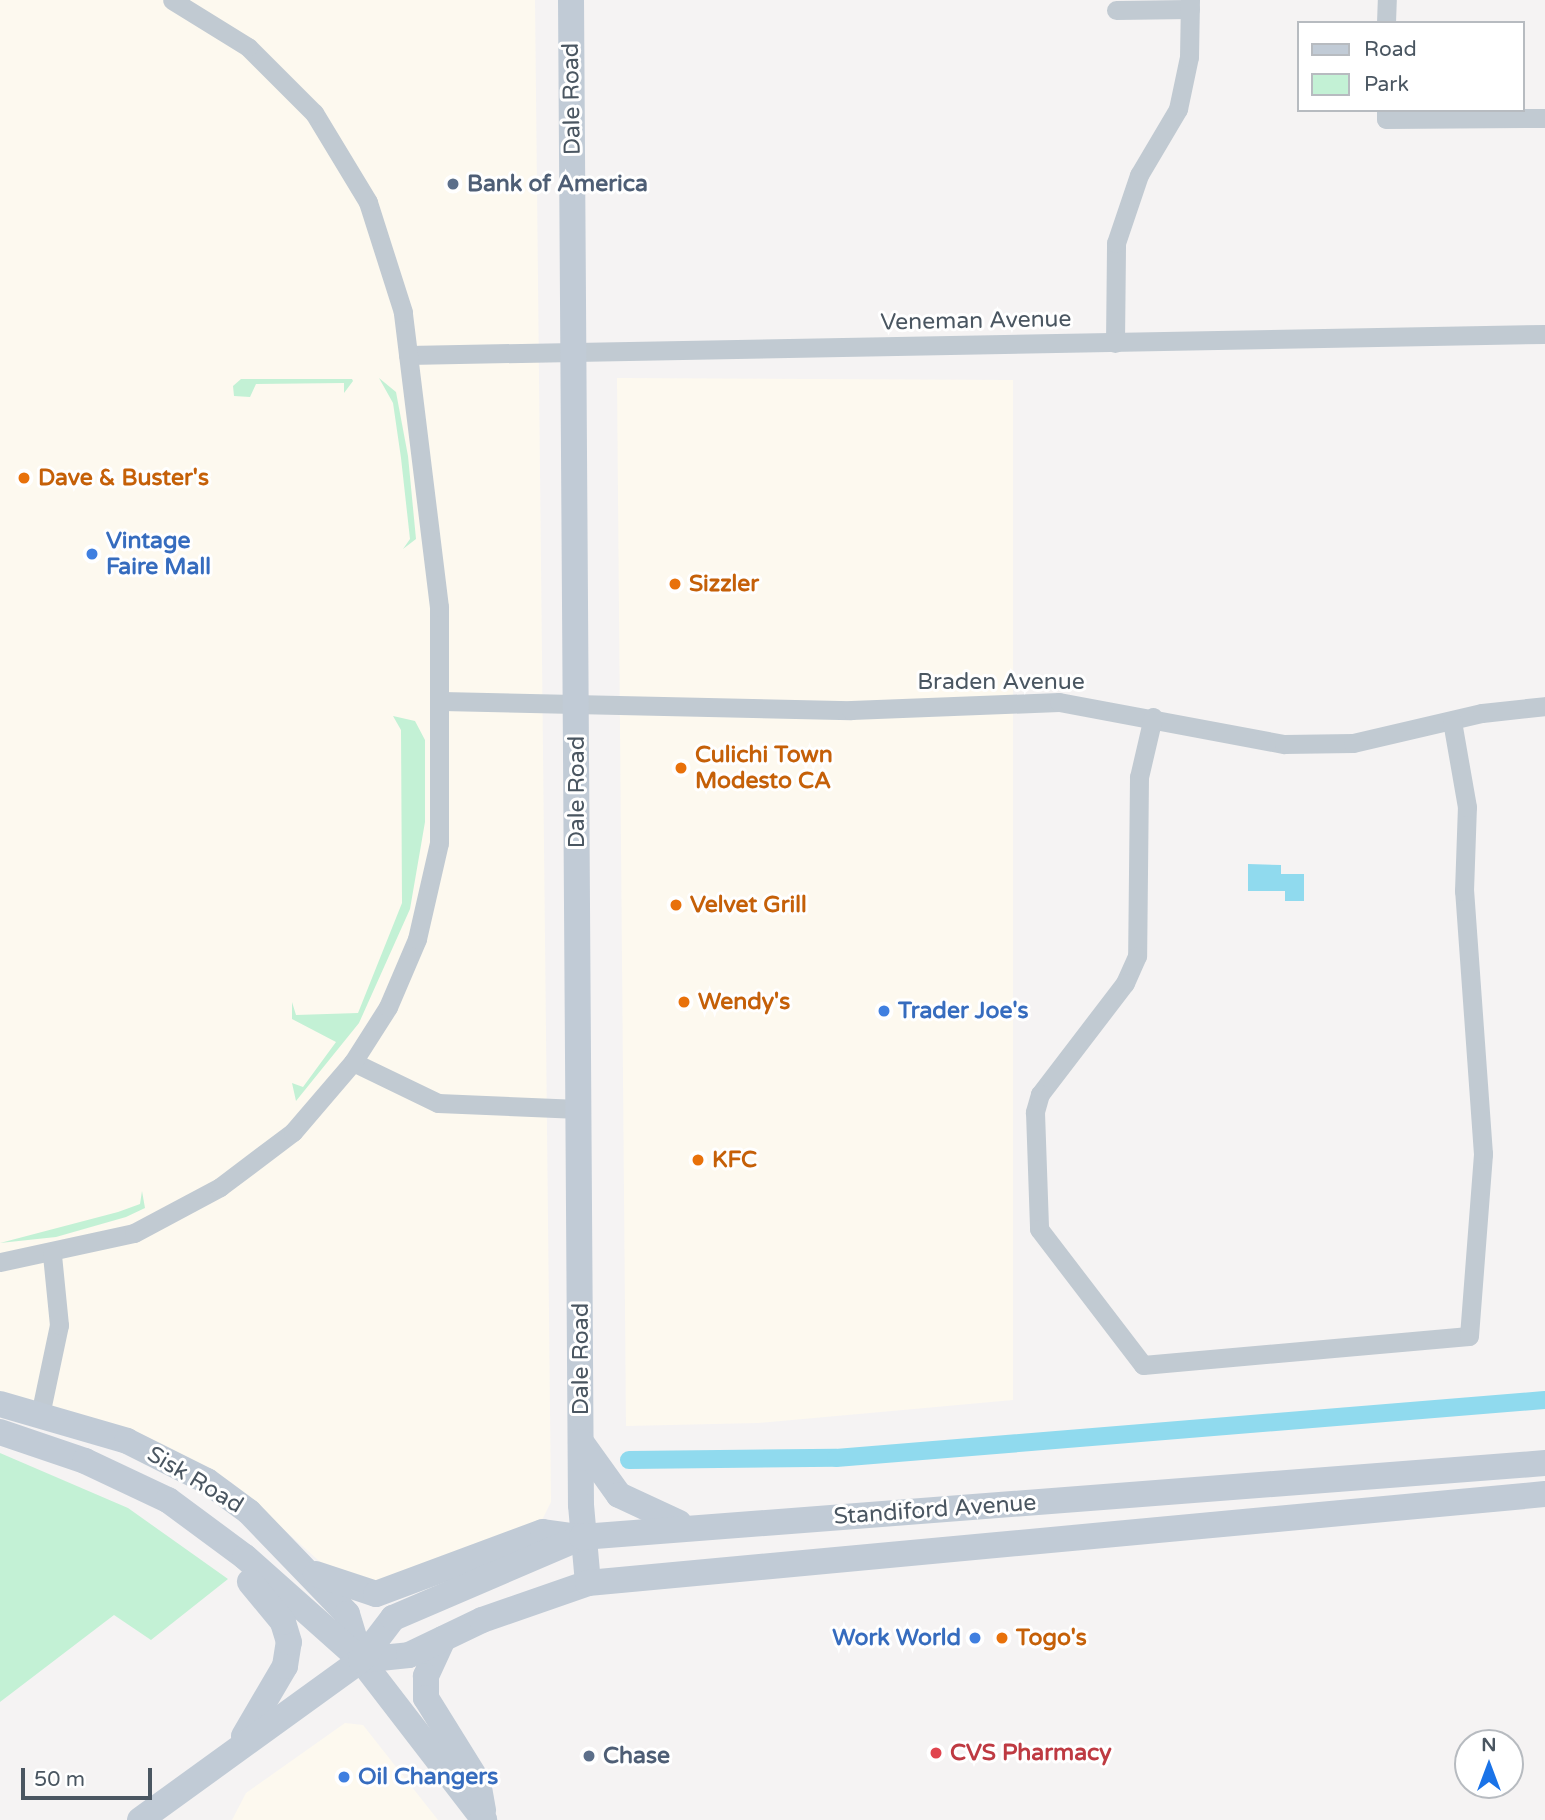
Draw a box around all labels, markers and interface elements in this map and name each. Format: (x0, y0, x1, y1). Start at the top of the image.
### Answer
legend (1296, 21, 1524, 112)
text: Road (1364, 37, 1417, 62)
street label: Dale Road (557, 43, 587, 155)
text: Park (1364, 72, 1409, 97)
place label: Bank of America (467, 170, 648, 198)
marker: Bank of America (445, 176, 461, 192)
street label: Veneman Avenue (880, 306, 1072, 336)
place label: Dave & Buster's (38, 464, 209, 492)
marker: Dave & Buster's (16, 470, 32, 486)
place label: Vintage Faire Mall (106, 527, 211, 581)
marker: Vintage Faire Mall (84, 546, 100, 562)
place label: Sizzler (689, 570, 759, 598)
marker: Sizzler (667, 576, 683, 592)
street label: Braden Avenue (917, 668, 1085, 696)
street label: Dale Road (563, 736, 591, 848)
place label: Culichi Town Modesto CA (695, 741, 833, 795)
marker: Culichi Town Modesto CA (673, 760, 689, 776)
place label: Velvet Grill (690, 891, 807, 919)
marker: Velvet Grill (668, 897, 684, 913)
place label: Wendy's (698, 988, 790, 1016)
marker: Wendy's (676, 994, 692, 1010)
place label: Trader Joe's (898, 997, 1029, 1025)
marker: Trader Joe's (876, 1003, 892, 1019)
place label: KFC (712, 1146, 757, 1174)
marker: KFC (690, 1152, 706, 1168)
street label: Dale Road (567, 1303, 595, 1415)
street label: Sisk Road (142, 1441, 248, 1519)
street label: Standiford Avenue (833, 1489, 1037, 1531)
place label: Work World (832, 1624, 961, 1652)
place label: Togo's (1016, 1624, 1087, 1652)
marker: Work World (967, 1630, 983, 1646)
marker: Togo's (994, 1630, 1010, 1646)
north arrow (1454, 1729, 1524, 1799)
text: N (1481, 1734, 1497, 1756)
place label: CVS Pharmacy (950, 1739, 1112, 1767)
place label: Chase (603, 1742, 670, 1770)
marker: CVS Pharmacy (928, 1745, 944, 1761)
marker: Chase (581, 1748, 597, 1764)
scale bar (24, 1754, 156, 1798)
place label: Oil Changers (358, 1763, 498, 1791)
text: 50 m (34, 1767, 85, 1792)
marker: Oil Changers (336, 1769, 352, 1785)

